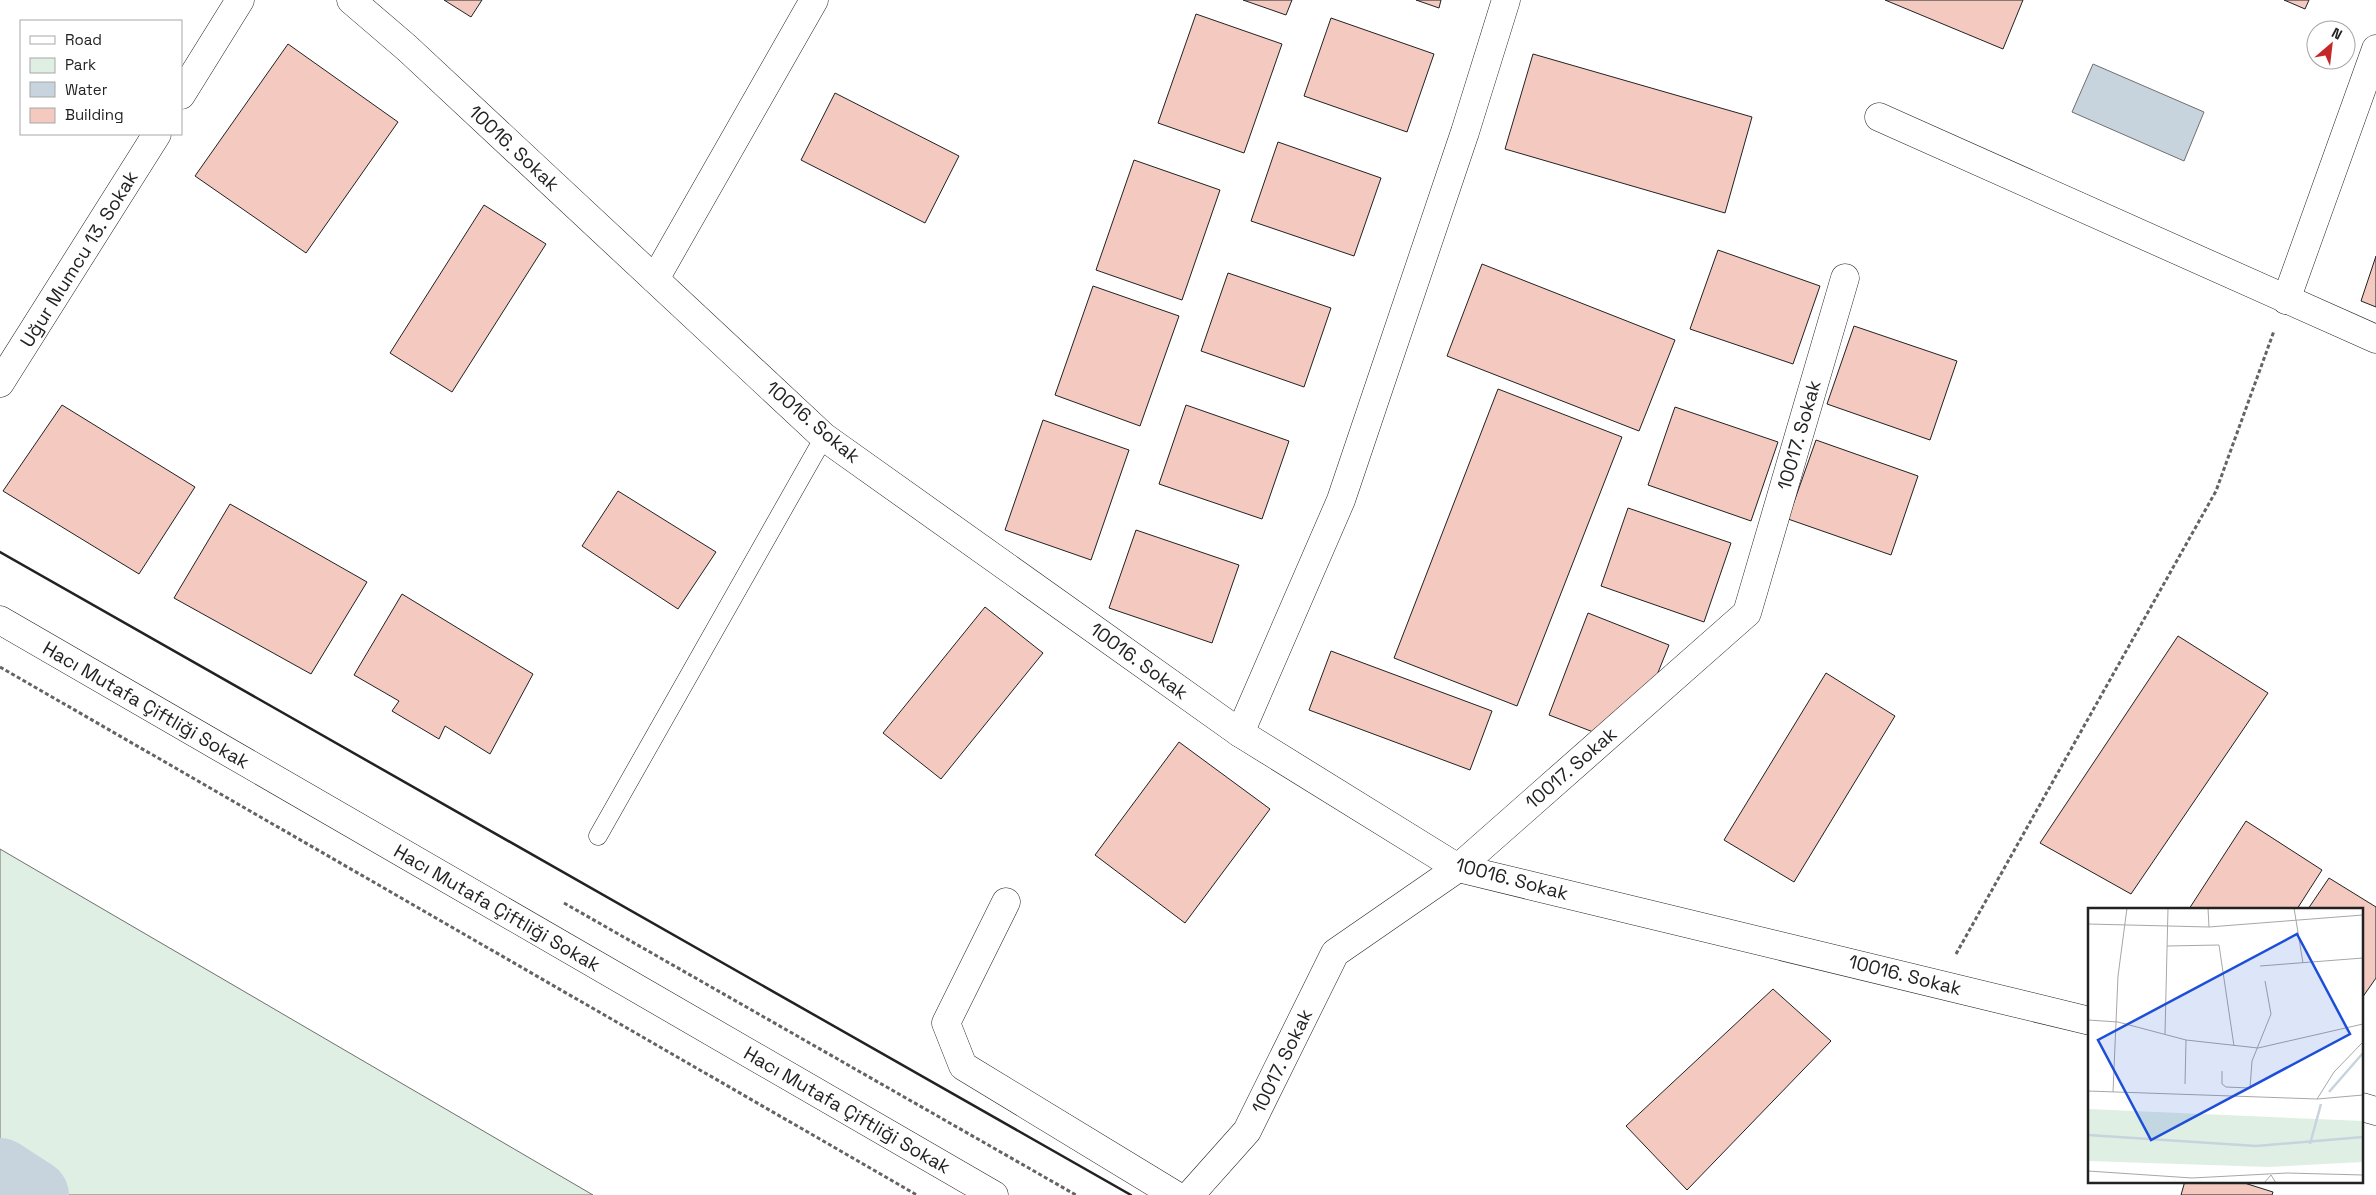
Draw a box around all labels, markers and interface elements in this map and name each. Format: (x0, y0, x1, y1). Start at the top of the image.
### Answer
legend (20, 20, 182, 135)
north arrow (2306, 20, 2356, 70)
text: N (2329, 23, 2345, 44)
text: Road (65, 30, 102, 49)
text: Park (65, 55, 96, 74)
text: Water (65, 80, 108, 99)
street label: 10016. Sokak (463, 99, 565, 197)
text: Building (65, 105, 124, 124)
street label: Uğur Mumcu 13. Sokak (14, 166, 144, 352)
street label: 10016. Sokak (761, 375, 865, 469)
street label: 10017. Sokak (1771, 377, 1827, 493)
street label: 10016. Sokak (1085, 617, 1193, 705)
street label: Hacı Mutafa Çiftliği Sokak (38, 636, 254, 774)
street label: 10017. Sokak (1520, 721, 1622, 815)
street label: Hacı Mutafa Çiftliği Sokak (389, 839, 605, 977)
street label: 10016. Sokak (1453, 852, 1571, 906)
inset map (2088, 908, 2364, 1182)
street label: 10016. Sokak (1846, 949, 1964, 1001)
street label: 10017. Sokak (1246, 1005, 1318, 1117)
street label: Hacı Mutafa Çiftliği Sokak (739, 1041, 955, 1179)

